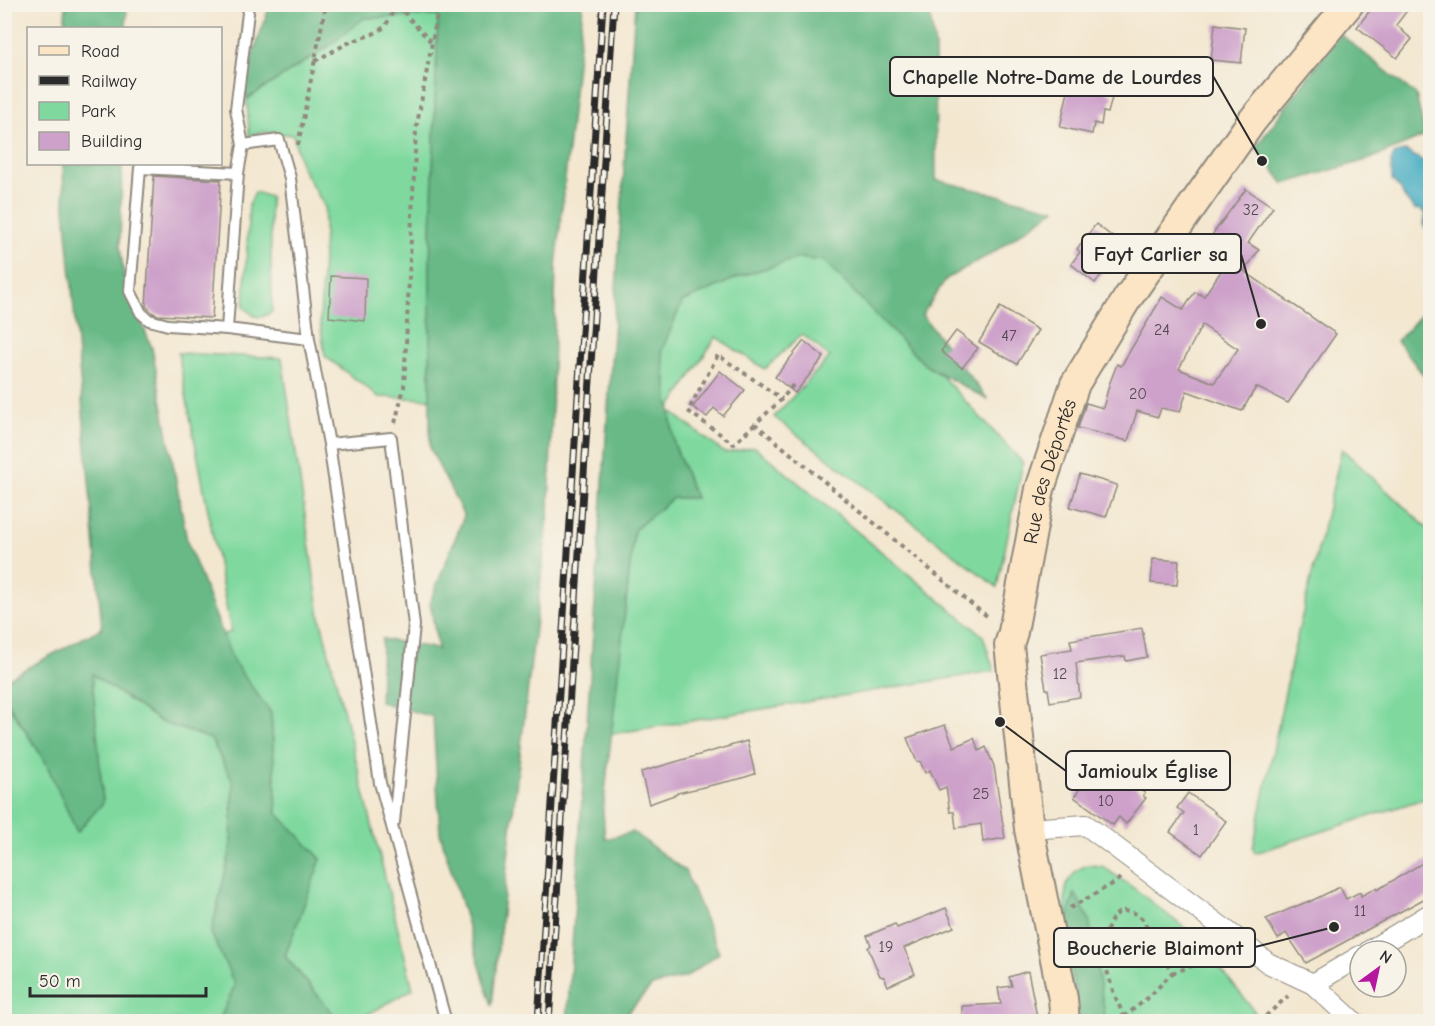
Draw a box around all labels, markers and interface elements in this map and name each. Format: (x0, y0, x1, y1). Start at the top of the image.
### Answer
legend (27, 27, 222, 165)
text: Road (81, 41, 120, 62)
callout: Chapelle Notre-Dame de Lourdes (890, 57, 1213, 96)
text: Chapelle Notre-Dame de Lourdes (903, 65, 1202, 89)
text: Railway (81, 71, 138, 92)
text: Park (81, 101, 116, 122)
text: Building (81, 131, 143, 152)
house number: 32 (1243, 201, 1259, 219)
callout: Fayt Carlier sa (1082, 234, 1241, 273)
text: Fayt Carlier sa (1094, 242, 1228, 266)
house number: 24 (1154, 321, 1170, 339)
house number: 47 (1001, 327, 1017, 345)
house number: 20 (1129, 385, 1147, 403)
street label: Rue des Déportés (1018, 396, 1081, 546)
house number: 12 (1053, 665, 1067, 683)
callout: Jamioulx Église (1066, 751, 1230, 790)
text: Jamioulx Église (1078, 759, 1218, 783)
house number: 25 (972, 785, 990, 803)
house number: 10 (1098, 792, 1114, 810)
house number: 1 (1193, 821, 1199, 839)
house number: 11 (1354, 902, 1366, 920)
callout: Boucherie Blaimont (1054, 928, 1255, 967)
text: Boucherie Blaimont (1067, 936, 1244, 960)
house number: 19 (879, 938, 893, 956)
north arrow (1348, 939, 1408, 999)
text: N (1376, 947, 1395, 968)
scale bar (30, 960, 206, 998)
text: 50 m (39, 971, 81, 992)

